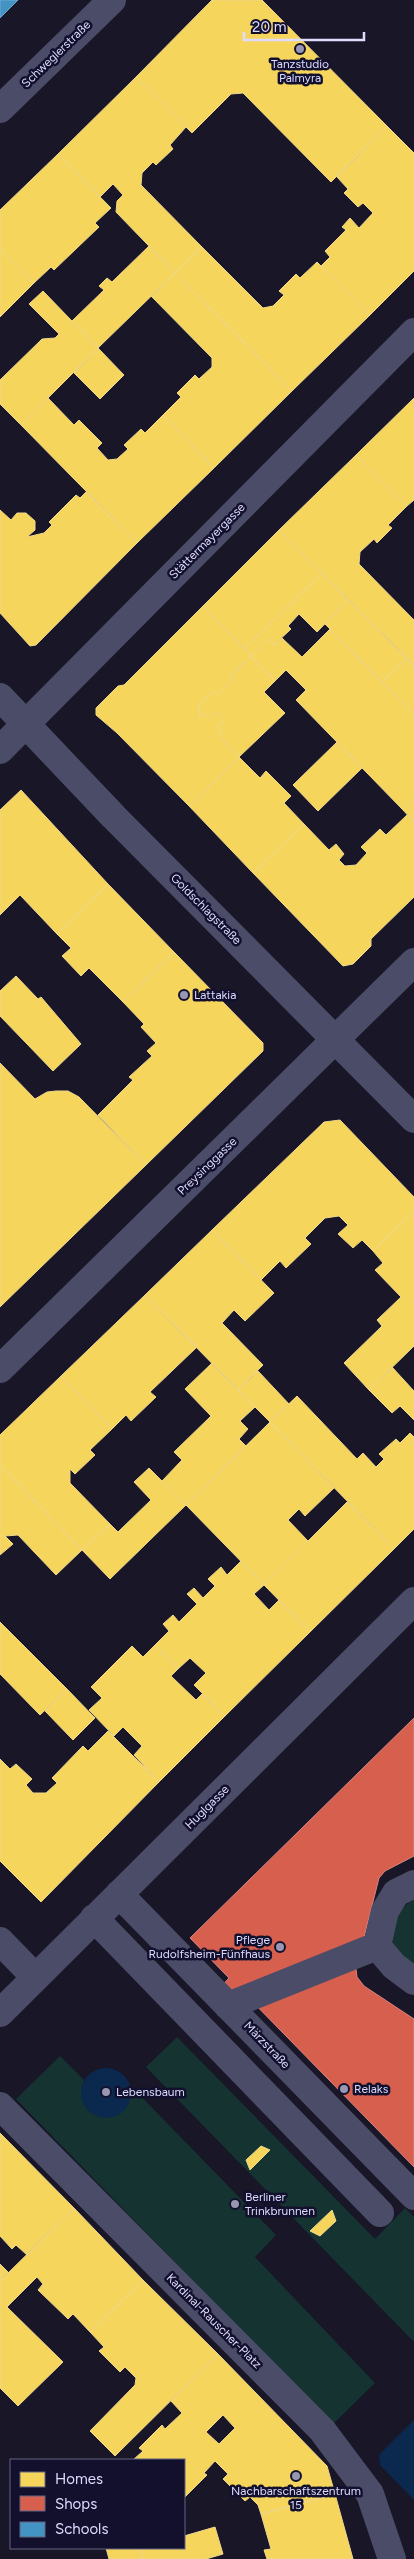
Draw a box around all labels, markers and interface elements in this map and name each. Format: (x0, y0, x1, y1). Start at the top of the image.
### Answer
scale bar (244, 10, 364, 42)
street label: Schweglerstraße (19, 17, 94, 90)
text: 20 m (252, 18, 286, 36)
marker: Tanzstudio Palmyra (294, 43, 306, 55)
place label: Tanzstudio Palmyra (271, 57, 329, 85)
street label: Stättermayergasse (166, 500, 248, 582)
street label: Goldschlagstraße (168, 871, 244, 947)
place label: Lattakia (194, 988, 236, 1002)
marker: Lattakia (178, 989, 190, 1001)
street label: Preysinggasse (175, 1134, 240, 1198)
street label: Huglgasse (182, 1782, 232, 1832)
place label: Pflege Rudolfsheim-Fünfhaus (149, 1933, 270, 1961)
marker: Pflege Rudolfsheim-Fünfhaus (274, 1941, 286, 1953)
street label: Märzstraße (241, 2019, 293, 2072)
place label: Relaks (354, 2082, 389, 2096)
marker: Relaks (338, 2083, 350, 2095)
place label: Lebensbaum (116, 2085, 185, 2099)
marker: Lebensbaum (100, 2086, 112, 2098)
place label: Berliner Trinkbrunnen (245, 2190, 315, 2218)
marker: Berliner Trinkbrunnen (229, 2198, 241, 2210)
street label: Kardinal-Rauscher-Platz (164, 2271, 264, 2371)
legend (10, 2459, 185, 2549)
text: Homes (55, 2470, 103, 2488)
marker: Nachbarschaftszentrum 15 (290, 2470, 302, 2482)
place label: Nachbarschaftszentrum 15 (231, 2484, 361, 2512)
text: Shops (55, 2495, 97, 2513)
text: Schools (55, 2520, 108, 2538)

